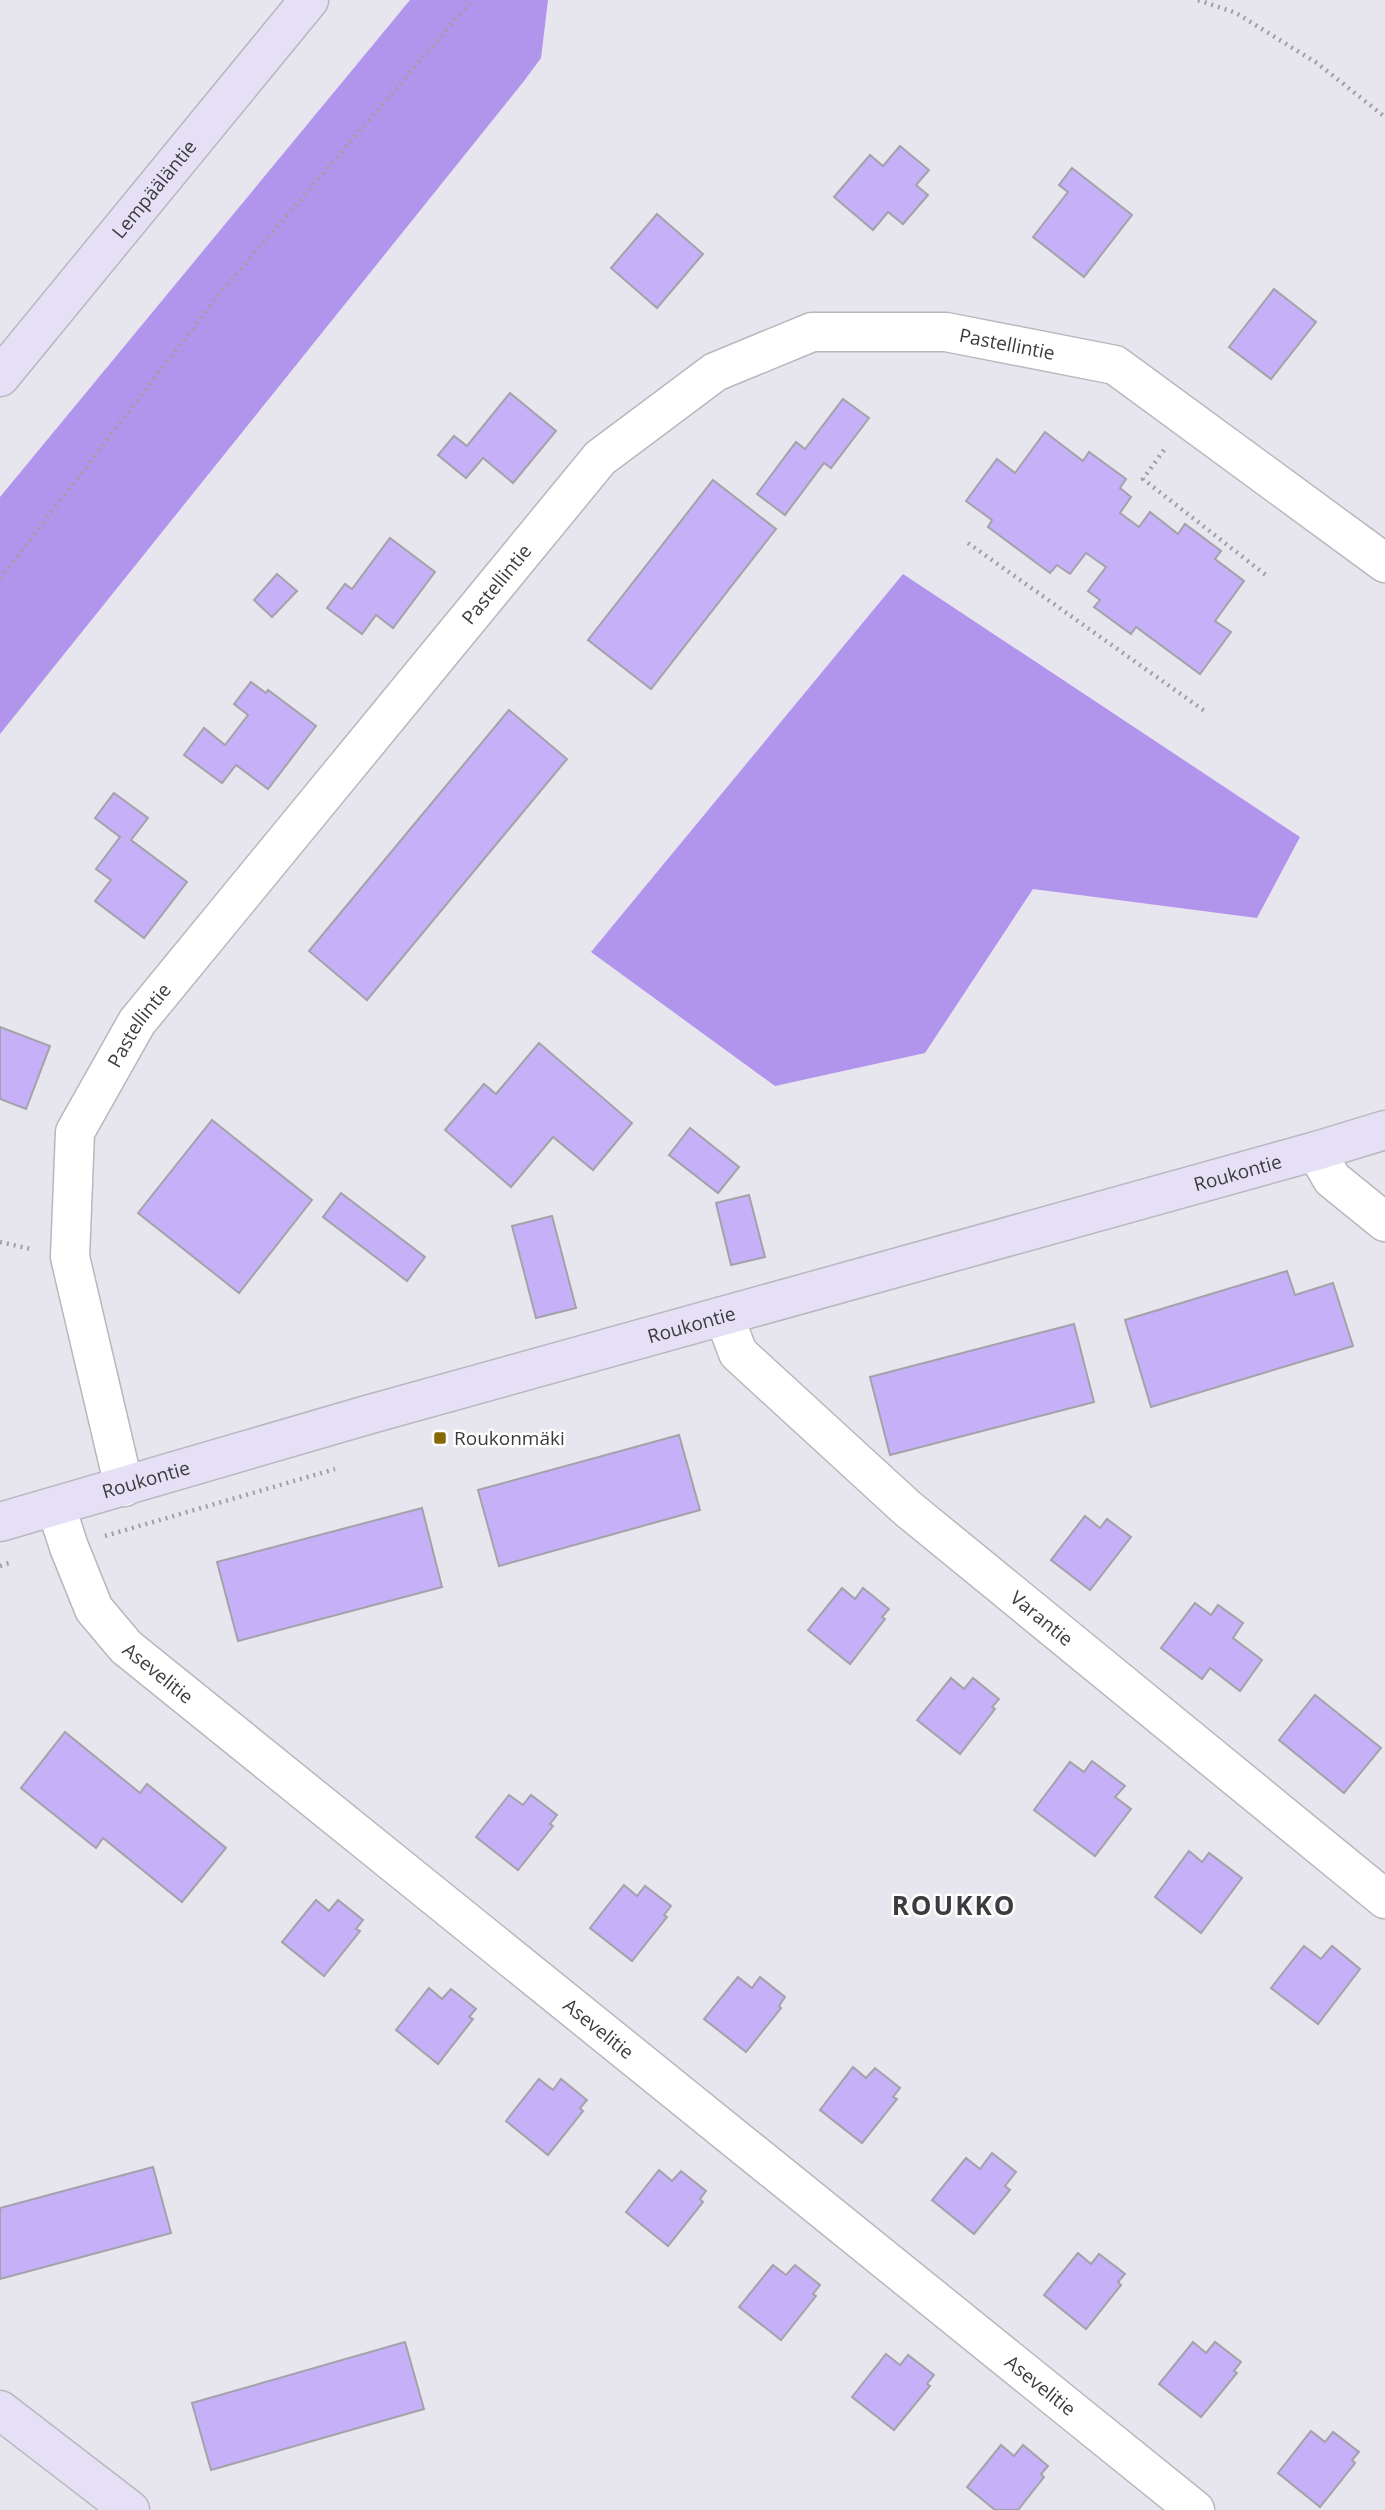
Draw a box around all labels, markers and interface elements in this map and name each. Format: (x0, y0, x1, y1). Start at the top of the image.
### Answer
street label: Lempääläntie (106, 134, 202, 244)
street label: Pastellintie (957, 322, 1057, 366)
street label: Pastellintie (456, 539, 537, 630)
street label: Pastellintie (101, 978, 177, 1072)
street label: Roukontie (1191, 1148, 1285, 1197)
street label: Roukontie (644, 1300, 738, 1349)
place label: Roukonmäki (454, 1425, 565, 1451)
marker: Roukonmäki (432, 1430, 448, 1446)
street label: Roukontie (99, 1454, 193, 1505)
street label: Varantie (1005, 1585, 1079, 1652)
street label: Asevelitie (117, 1637, 199, 1709)
district label: ROUKKO (892, 1887, 1016, 1923)
street label: Asevelitie (558, 1992, 639, 2065)
street label: Asevelitie (1000, 2349, 1081, 2422)

